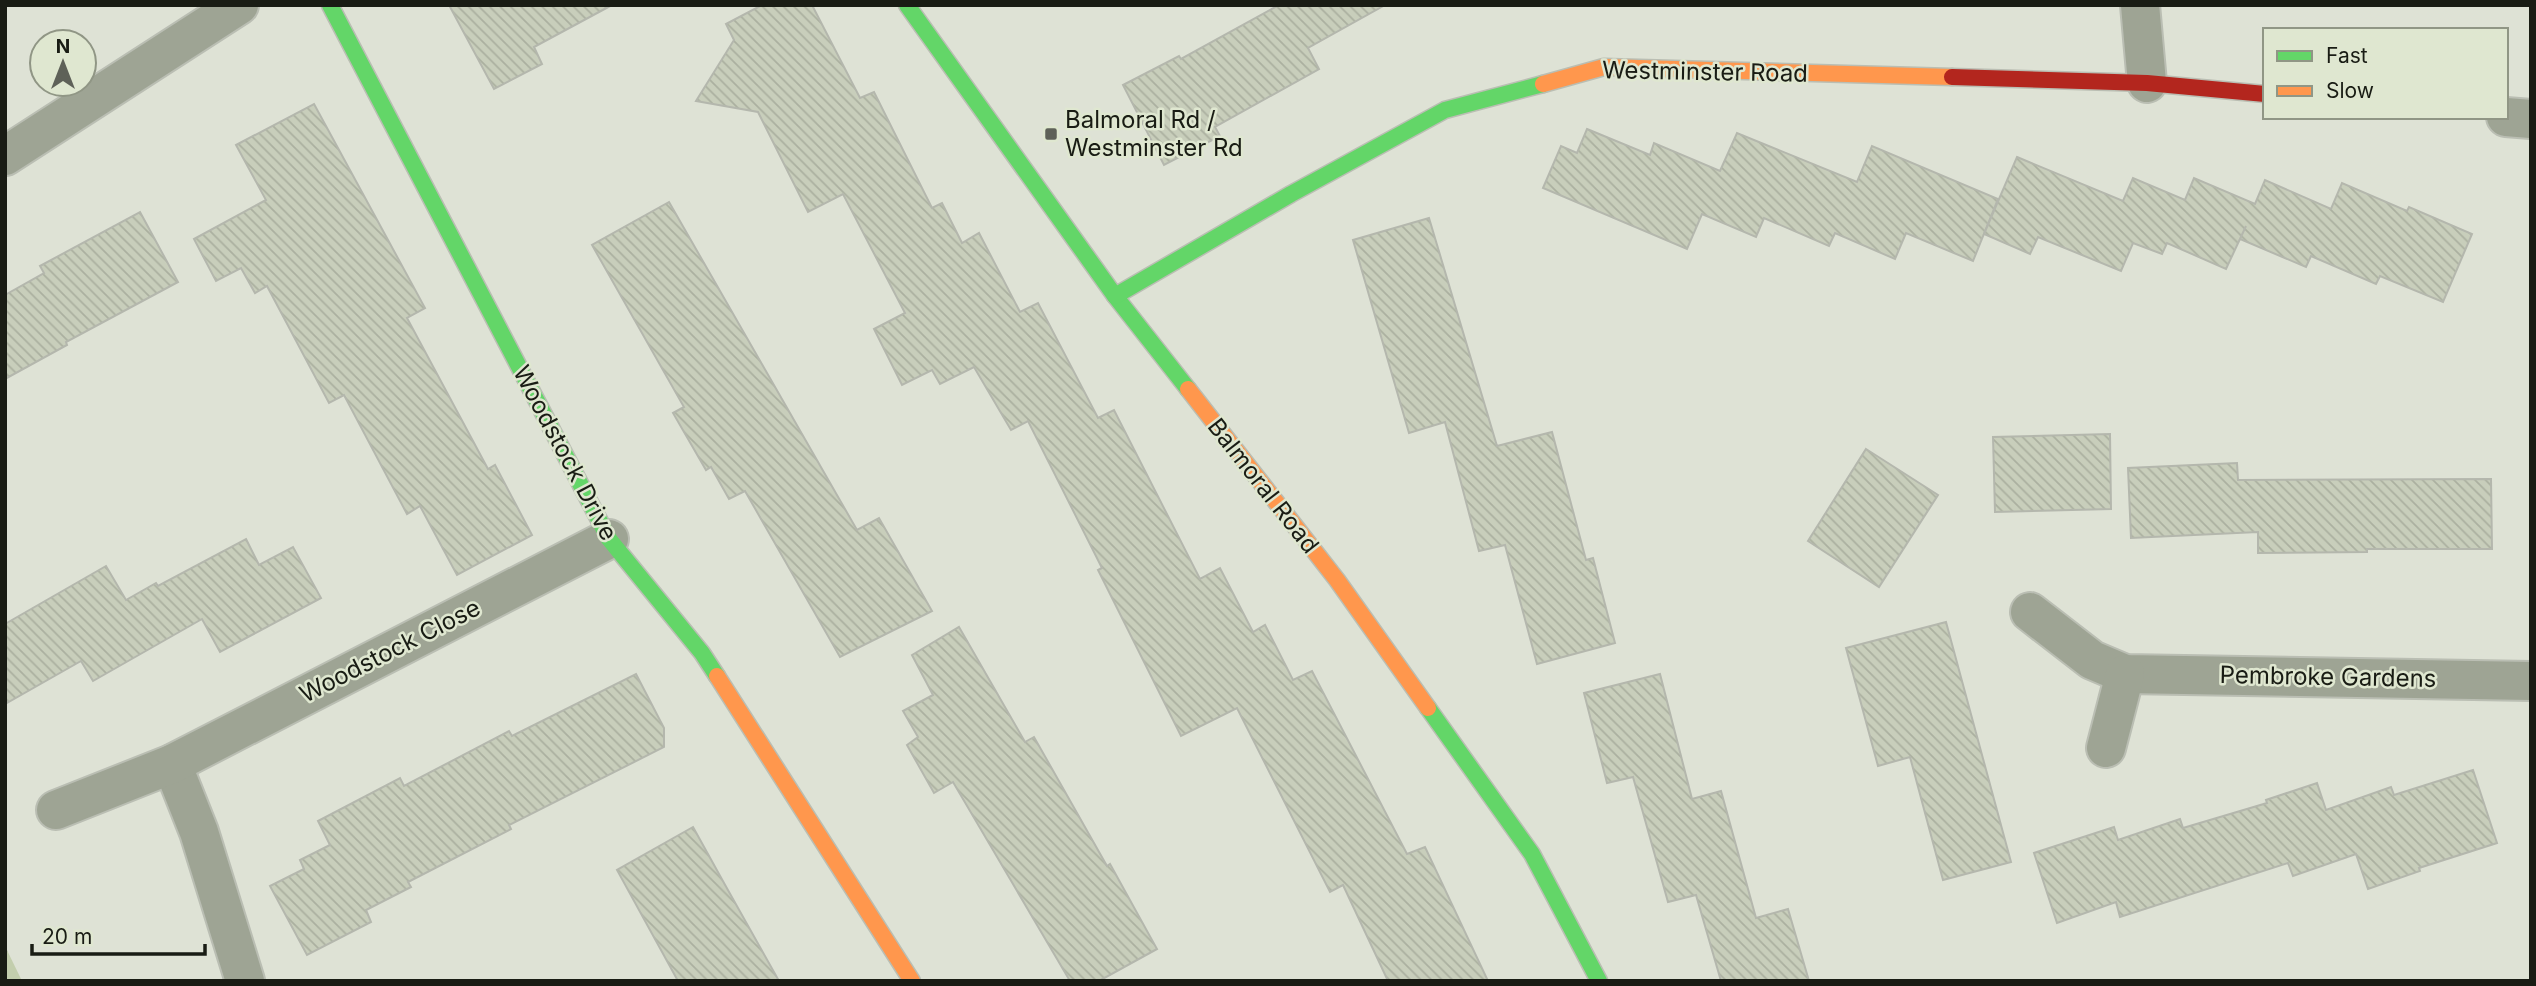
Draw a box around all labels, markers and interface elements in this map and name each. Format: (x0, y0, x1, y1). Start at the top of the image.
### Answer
north arrow (28, 28, 98, 98)
legend (2263, 28, 2508, 119)
text: N (56, 35, 70, 58)
text: Fast (2326, 43, 2368, 68)
street label: Westminster Road (1602, 55, 1808, 88)
text: Slow (2326, 78, 2374, 103)
place label: Balmoral Rd / Westminster Rd (1065, 105, 1243, 162)
marker: Balmoral Rd / Westminster Rd (1043, 126, 1059, 142)
street label: Woodstock Drive (507, 360, 624, 545)
street label: Balmoral Road (1202, 412, 1325, 559)
street label: Woodstock Close (295, 593, 485, 709)
street label: Pembroke Gardens (2219, 660, 2437, 693)
scale bar (32, 912, 205, 956)
text: 20 m (42, 924, 92, 949)

